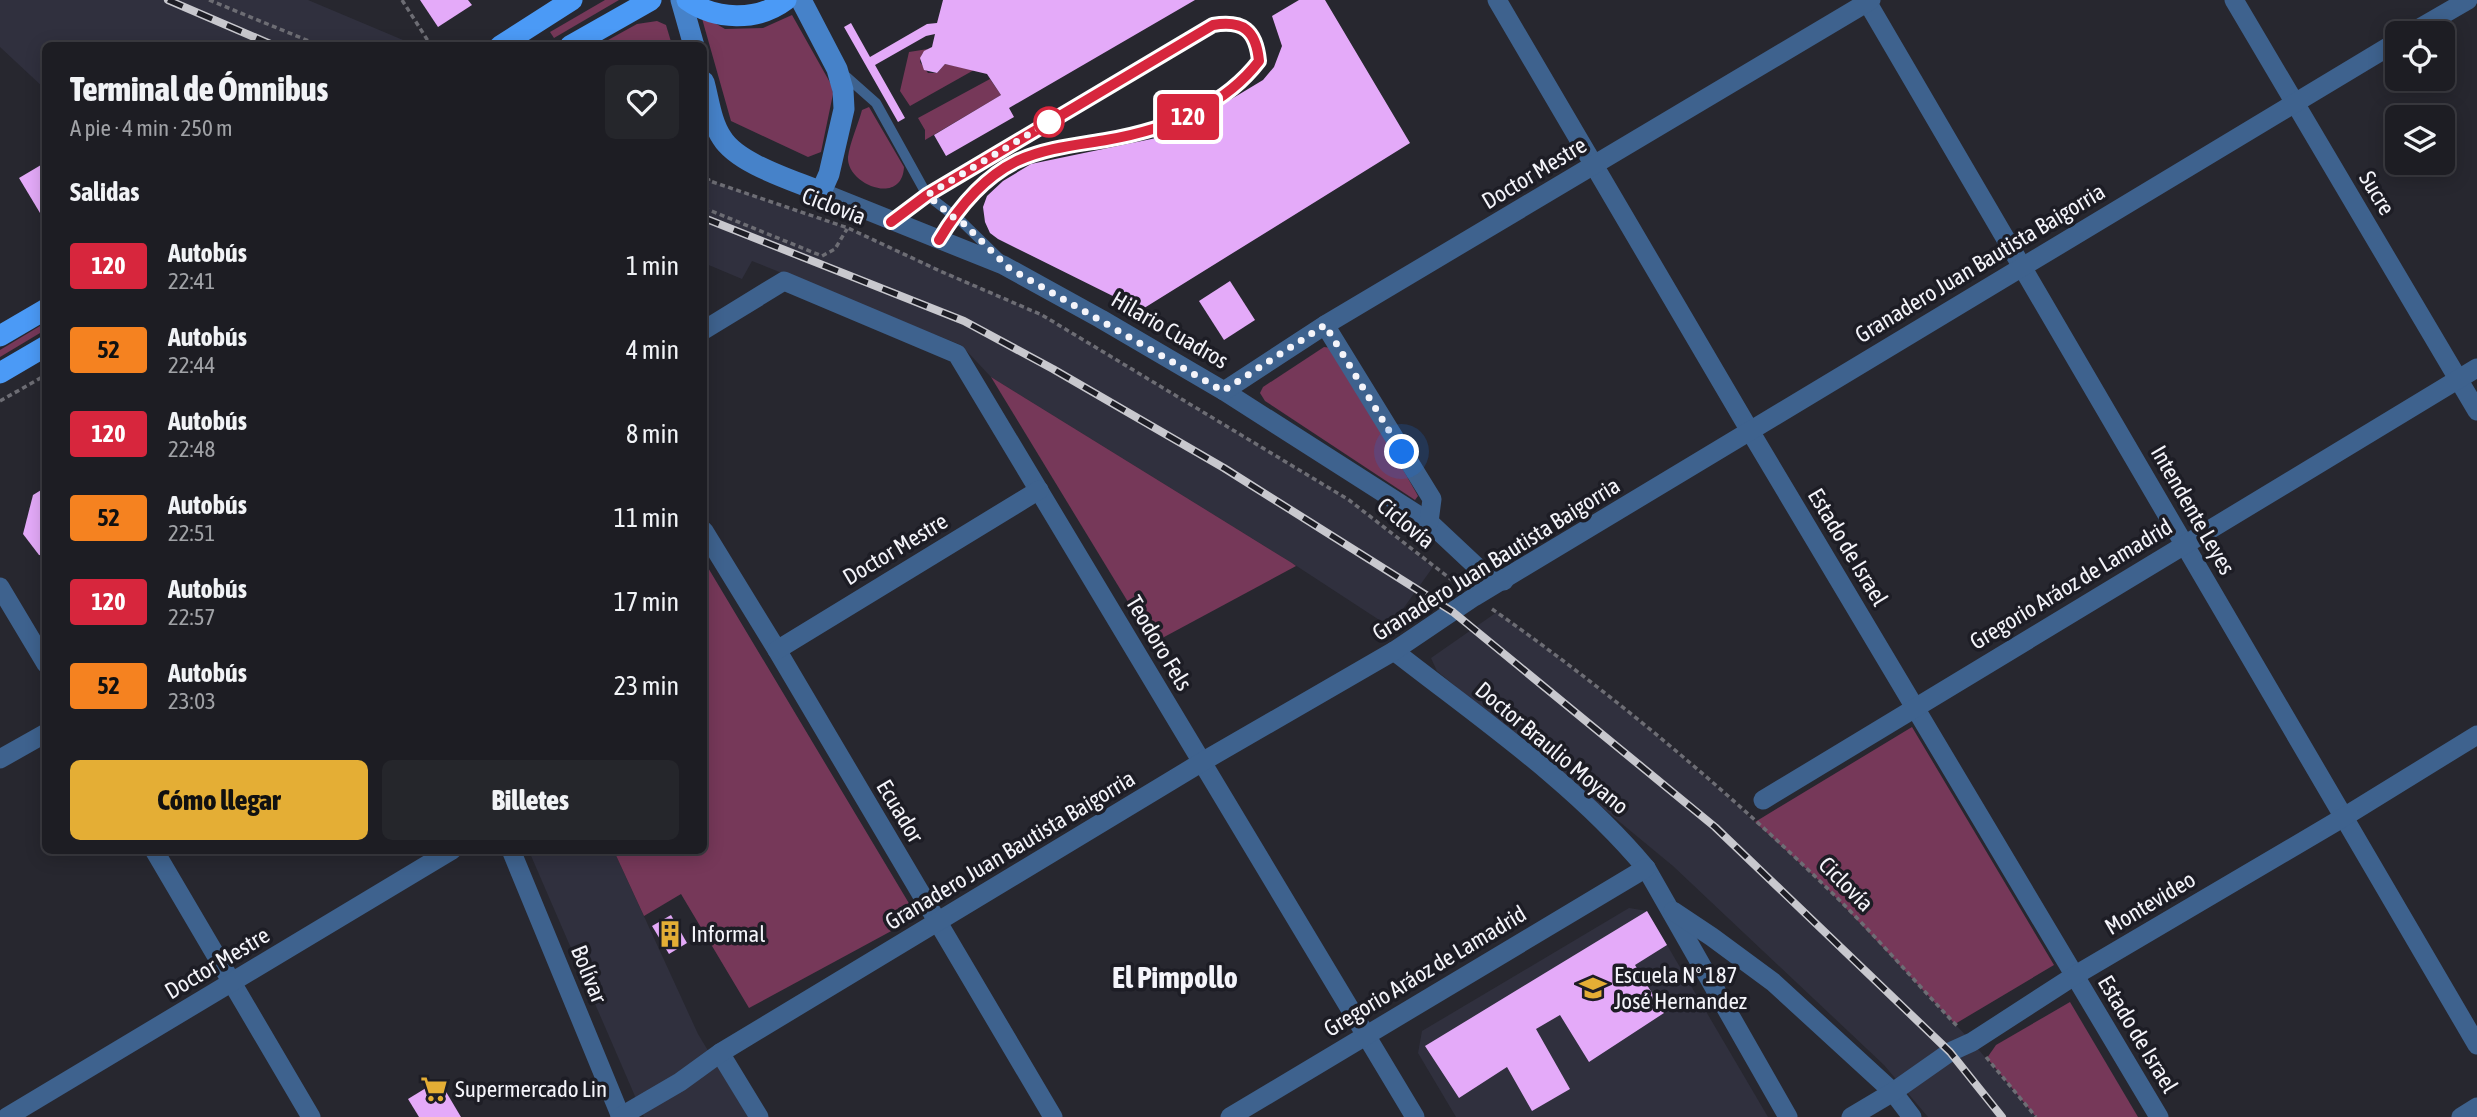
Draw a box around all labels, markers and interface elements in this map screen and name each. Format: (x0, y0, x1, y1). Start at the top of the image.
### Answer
map controls (2385, 21, 2455, 175)
button: locate (2385, 21, 2455, 91)
button: heart (605, 65, 679, 139)
text: Terminal de Ómnibus (70, 70, 328, 108)
line badge: 120 (1148, 94, 1228, 140)
text: 120 (1171, 103, 1205, 130)
button: layers (2385, 105, 2455, 175)
unlabelled marker (1034, 107, 1064, 137)
text: A pie · 4 min · 250 m (70, 115, 233, 141)
street label: Doctor Mestre (1477, 132, 1591, 214)
street label: Sucre (2354, 166, 2400, 220)
text: Salidas (70, 177, 139, 207)
street label: Granadero Juan Bautista Baigorria (1851, 178, 2109, 348)
street label: Ciclovía (799, 182, 869, 230)
text: Autobús (168, 238, 247, 268)
text: 1 min (626, 251, 679, 281)
text: 120 (92, 252, 125, 279)
text: 22:41 (168, 268, 215, 294)
street label: Hilario Cuadros (1107, 286, 1233, 374)
text: Autobús (168, 322, 247, 352)
text: 4 min (626, 335, 679, 365)
text: 52 (97, 336, 120, 363)
text: 22:44 (168, 352, 215, 378)
text: Autobús (168, 406, 247, 436)
text: 8 min (626, 419, 679, 449)
text: 120 (92, 420, 125, 447)
your location (1384, 434, 1419, 469)
text: 22:48 (168, 436, 215, 462)
street label: Intendente Leyes (2146, 441, 2240, 579)
street label: Granadero Juan Bautista Baigorria (1368, 472, 1624, 646)
street label: Estado de Israel (1803, 484, 1893, 610)
text: Autobús (168, 490, 247, 520)
street label: Ciclovía (1372, 492, 1440, 554)
text: 11 min (614, 503, 679, 533)
text: 52 (97, 504, 120, 531)
street label: Doctor Mestre (838, 508, 952, 590)
street label: Gregorio Aráoz de Lamadrid (1965, 513, 2177, 655)
text: 22:51 (168, 520, 215, 546)
text: Autobús (168, 574, 247, 604)
text: 17 min (614, 587, 679, 617)
text: 120 (92, 588, 125, 615)
street label: Teodoro Fels (1121, 591, 1197, 695)
text: 22:57 (168, 604, 215, 630)
text: Autobús (168, 658, 247, 688)
text: 23 min (614, 671, 679, 701)
text: 52 (97, 672, 120, 699)
street label: Doctor Braulio Moyano (1470, 676, 1634, 820)
text: 23:03 (168, 688, 216, 714)
button: Cómo llegar (70, 760, 368, 840)
button: Billetes (382, 760, 679, 840)
street label: Granadero Juan Bautista Baigorria (881, 765, 1139, 935)
street label: Ecuador (871, 775, 929, 848)
street label: Ciclovía (1813, 851, 1879, 917)
street label: Montevideo (2100, 866, 2200, 940)
street label: Gregorio Aráoz de Lamadrid (1319, 900, 1531, 1042)
building icon: Informal (655, 919, 685, 949)
place label: Informal (691, 921, 765, 947)
street label: Doctor Mestre (160, 922, 274, 1004)
street label: Bolívar (566, 941, 613, 1008)
district label: El Pimpollo (1112, 960, 1238, 994)
place label: Escuela N° 187 José Hernandez (1614, 962, 1747, 1014)
street label: Estado de Israel (2093, 971, 2183, 1097)
school or university icon: Escuela N° 187 José Hernandez (1578, 973, 1608, 1003)
supermarket icon: Supermercado Lin (419, 1074, 449, 1104)
place label: Supermercado Lin (455, 1076, 607, 1102)

